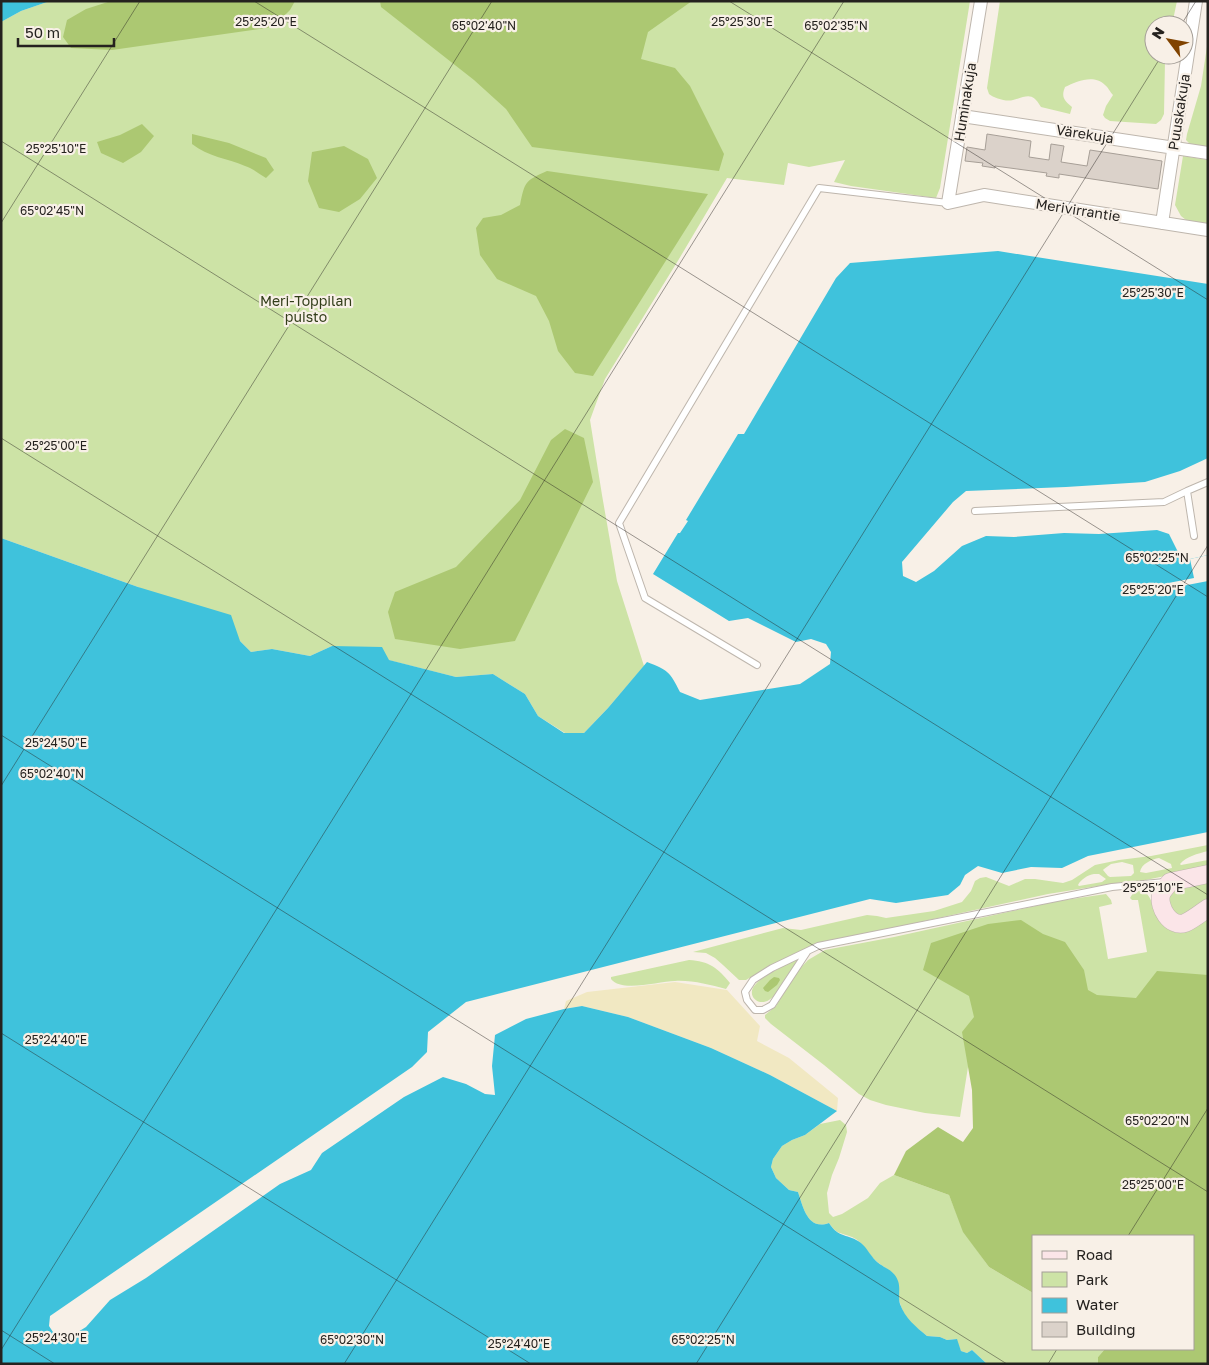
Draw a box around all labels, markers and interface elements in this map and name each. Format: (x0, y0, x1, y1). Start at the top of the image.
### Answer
text: 25°25'20"E (235, 14, 297, 29)
text: 25°25'30"E (711, 14, 773, 29)
scale bar (18, 15, 114, 47)
north arrow (1144, 15, 1194, 65)
text: 65°02'40"N (452, 18, 516, 33)
text: 65°02'35"N (804, 18, 868, 33)
text: 50 m (25, 23, 60, 41)
text: N (1148, 24, 1168, 42)
street label: Huminakuja (950, 61, 979, 143)
street label: Puuskakuja (1164, 72, 1193, 151)
street label: Värekuja (1055, 121, 1115, 146)
text: 25°25'10"E (26, 141, 86, 156)
street label: Merivirrantie (1034, 194, 1122, 225)
text: 65°02'45"N (20, 203, 84, 218)
text: 25°25'30"E (1122, 285, 1184, 300)
park label: Meri-Toppilan puisto (260, 292, 352, 325)
text: 25°25'00"E (25, 438, 87, 453)
text: 65°02'25"N (1125, 550, 1189, 565)
text: 25°25'20"E (1122, 582, 1184, 597)
text: 25°24'50"E (25, 735, 87, 750)
text: 65°02'40"N (20, 766, 84, 781)
text: 25°25'10"E (1123, 880, 1183, 895)
text: 25°24'40"E (25, 1032, 87, 1047)
text: 65°02'20"N (1125, 1113, 1189, 1128)
text: 25°25'00"E (1122, 1177, 1184, 1192)
legend (1032, 1235, 1194, 1350)
text: Road (1076, 1245, 1113, 1263)
text: Park (1076, 1270, 1109, 1288)
text: Water (1076, 1295, 1119, 1313)
text: Building (1076, 1320, 1136, 1338)
text: 25°24'30"E (25, 1330, 87, 1345)
text: 65°02'30"N (320, 1332, 384, 1347)
text: 65°02'25"N (671, 1332, 735, 1347)
text: 25°24'40"E (488, 1336, 550, 1351)

